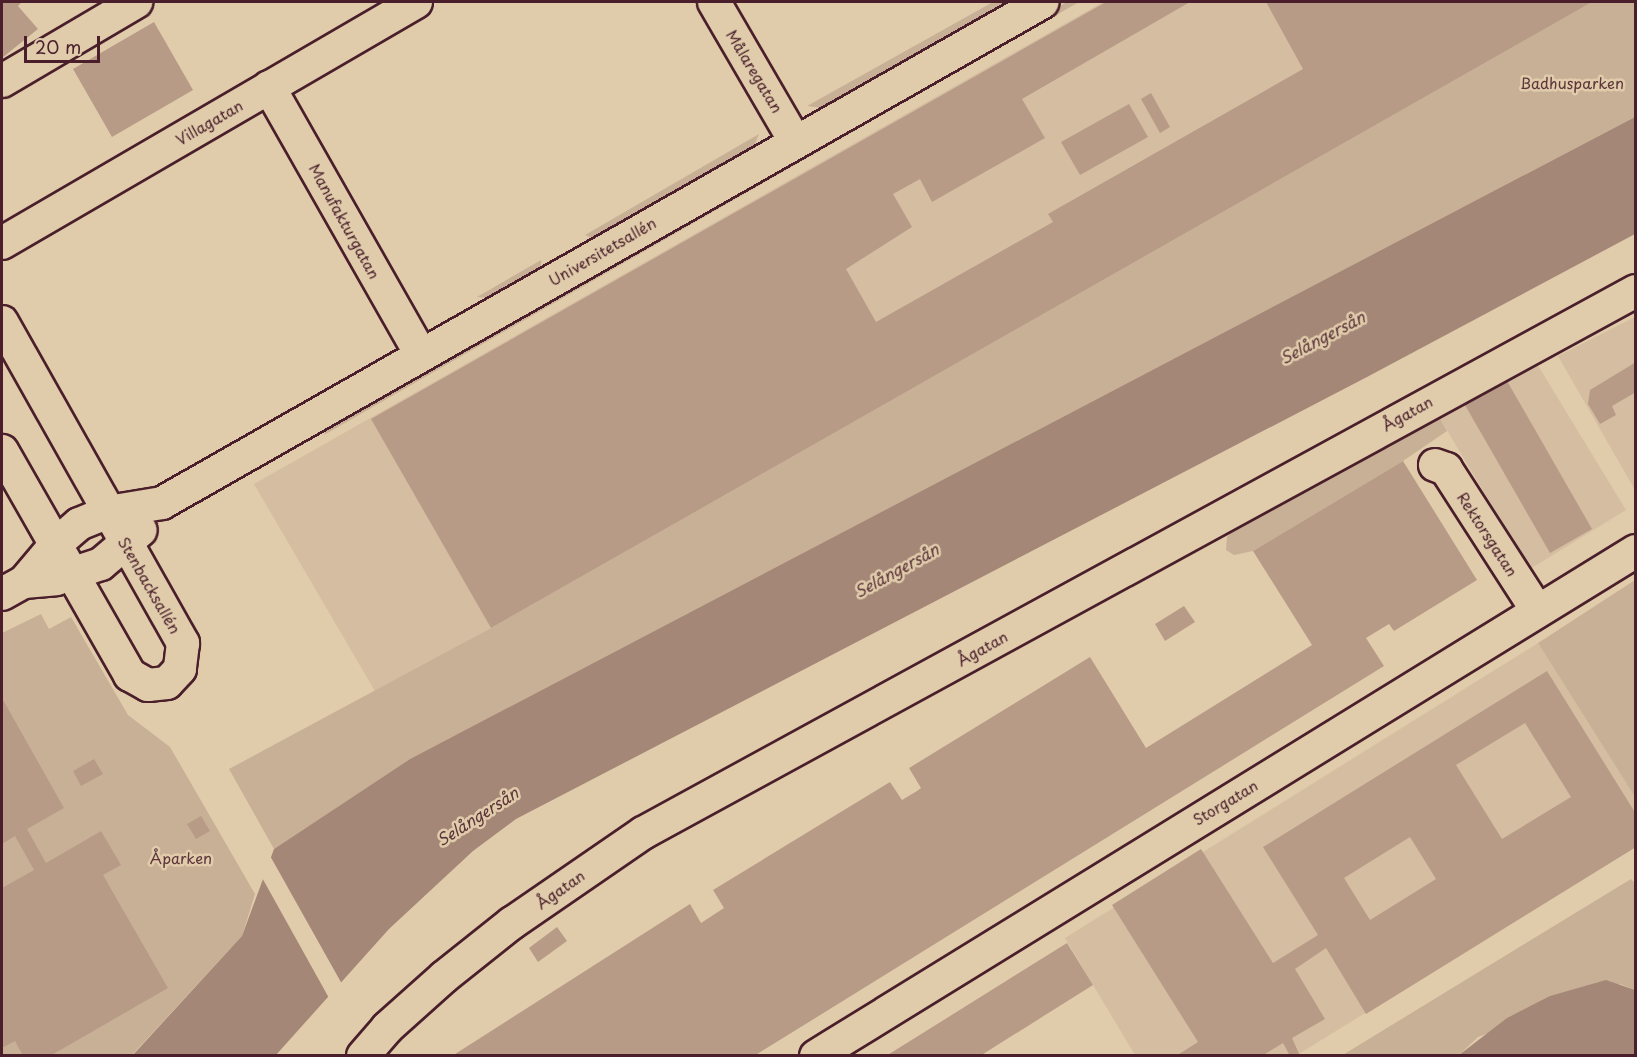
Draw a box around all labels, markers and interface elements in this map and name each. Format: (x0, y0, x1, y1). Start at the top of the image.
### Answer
scale bar (27, 24, 104, 62)
street label: Målaregatan (723, 26, 787, 116)
text: 20 m (35, 33, 81, 60)
park label: Badhusparken (1520, 74, 1624, 92)
street label: Villagatan (172, 96, 246, 148)
street label: Manufakturgatan (306, 160, 384, 282)
street label: Universitetsallén (545, 213, 659, 289)
water label: Selångersån (1276, 307, 1368, 367)
street label: Ågatan (1379, 392, 1435, 434)
street label: Rektorsgatan (1454, 489, 1522, 579)
street label: Stenbacksallén (115, 533, 185, 637)
water label: Selångersån (851, 539, 941, 601)
street label: Ågatan (954, 627, 1010, 669)
street label: Storgatan (1189, 776, 1261, 828)
water label: Selångersån (433, 783, 521, 849)
park label: Åparken (150, 849, 212, 867)
street label: Ågatan (532, 866, 588, 912)

